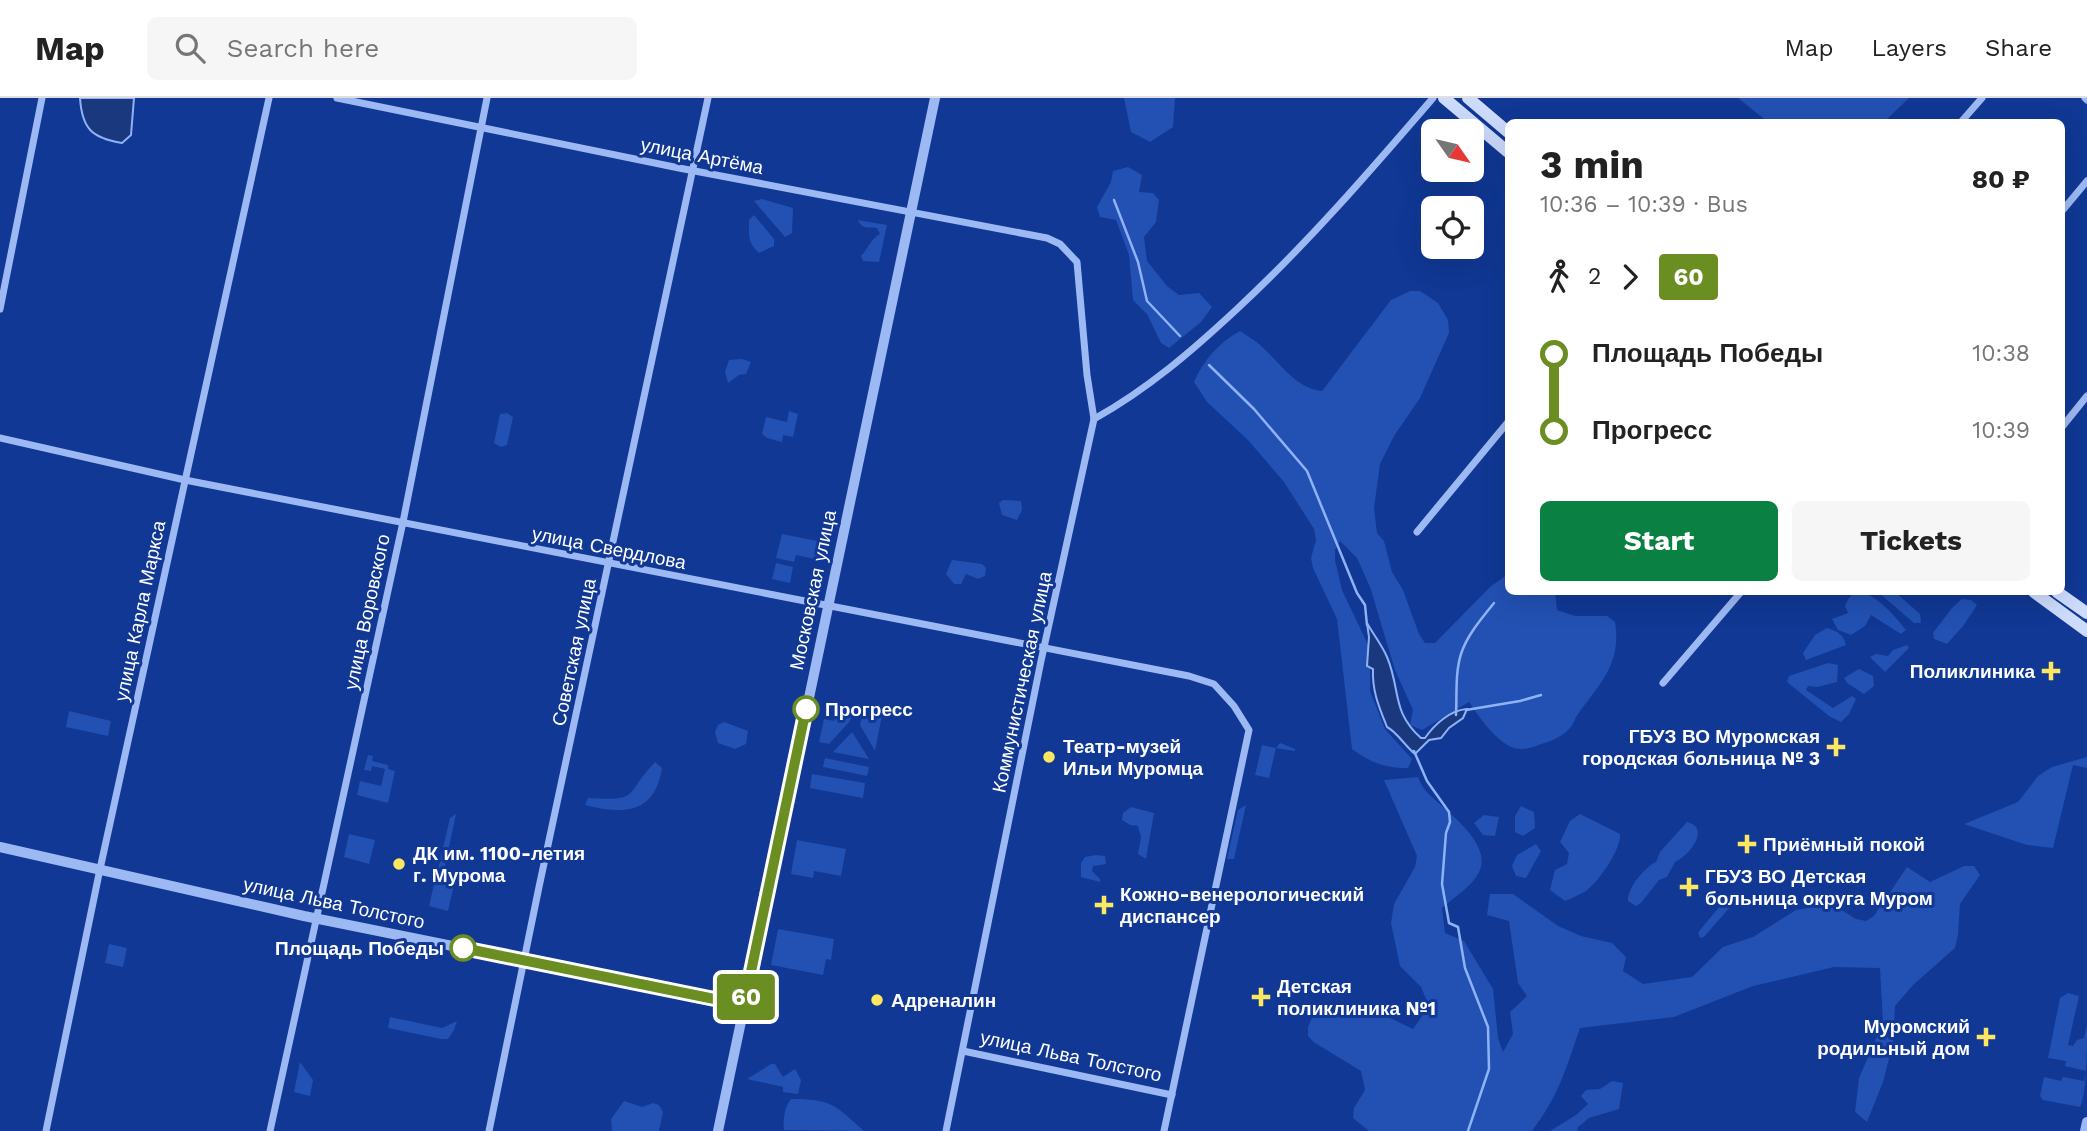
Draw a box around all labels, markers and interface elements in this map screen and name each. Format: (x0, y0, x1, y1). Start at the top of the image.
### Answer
search box (147, 17, 637, 80)
text: Map (35, 29, 105, 68)
icon: search (171, 29, 209, 67)
text: Search here (227, 33, 379, 63)
text: Map (1785, 34, 1833, 62)
text: Layers (1871, 34, 1947, 62)
text: Share (1985, 34, 2052, 62)
north arrow (1421, 119, 1484, 182)
map controls (1421, 119, 1484, 259)
street label: улица Артёма (639, 133, 766, 179)
text: 3 min (1540, 143, 1644, 187)
text: 80 ₽ (1972, 164, 2030, 194)
text: 10:36 – 10:39 · Bus (1540, 191, 1748, 218)
button: locate (1421, 196, 1484, 259)
icon: walk (1540, 258, 1578, 296)
icon: forward (1611, 258, 1649, 296)
text: 2 (1588, 263, 1601, 290)
text: 60 (1673, 263, 1704, 291)
text: Площадь Победы (1592, 338, 1823, 368)
text: 10:38 (1972, 340, 2030, 367)
text: Прогресс (1592, 415, 1712, 445)
text: 10:39 (1972, 417, 2030, 444)
button: Start (1540, 501, 1778, 581)
button: Tickets (1792, 501, 2030, 581)
street label: Московская улица (785, 508, 841, 672)
street label: улица Карла Маркса (110, 518, 170, 703)
street label: улица Свердлова (530, 522, 688, 574)
street label: улица Воровского (339, 532, 395, 692)
street label: Коммунистическая улица (987, 569, 1057, 795)
street label: Советская улица (547, 576, 601, 728)
place label: Поликлиника (1910, 660, 2035, 683)
marker: Поликлиника (2041, 661, 2061, 681)
marker: Прогресс (793, 696, 819, 722)
place label: Прогресс (825, 698, 913, 721)
place label: ГБУЗ ВО Муромская городская больница № 3 (1582, 725, 1820, 770)
place label: Театр-музей Ильи Муромца (1063, 735, 1204, 780)
marker: ГБУЗ ВО Муромская городская больница № 3 (1826, 737, 1846, 757)
marker: Театр-музей Ильи Муромца (1041, 749, 1057, 765)
place label: Приёмный покой (1763, 833, 1925, 856)
marker: Приёмный покой (1737, 834, 1757, 854)
place label: ДК им. 1100-летия г. Мурома (413, 842, 585, 887)
marker: ДК им. 1100-летия г. Мурома (391, 856, 407, 872)
place label: ГБУЗ ВО Детская больница округа Муром (1705, 865, 1933, 910)
street label: улица Льва Толстого (241, 873, 427, 933)
marker: ГБУЗ ВО Детская больница округа Муром (1679, 877, 1699, 897)
place label: Кожно-венерологический диспансер (1120, 883, 1364, 928)
marker: Кожно-венерологический диспансер (1094, 895, 1114, 915)
marker: Площадь Победы (450, 935, 476, 961)
place label: Площадь Победы (275, 937, 444, 960)
line badge: 60 (714, 974, 778, 1020)
place label: Детская поликлиника №1 (1277, 975, 1436, 1020)
text: 60 (731, 983, 761, 1011)
marker: Детская поликлиника №1 (1251, 987, 1271, 1007)
place label: Адреналин (891, 989, 996, 1012)
marker: Адреналин (869, 992, 885, 1008)
place label: Муромский родильный дом (1817, 1015, 1970, 1060)
street label: улица Льва Толстого (978, 1026, 1164, 1086)
marker: Муромский родильный дом (1976, 1027, 1996, 1047)

